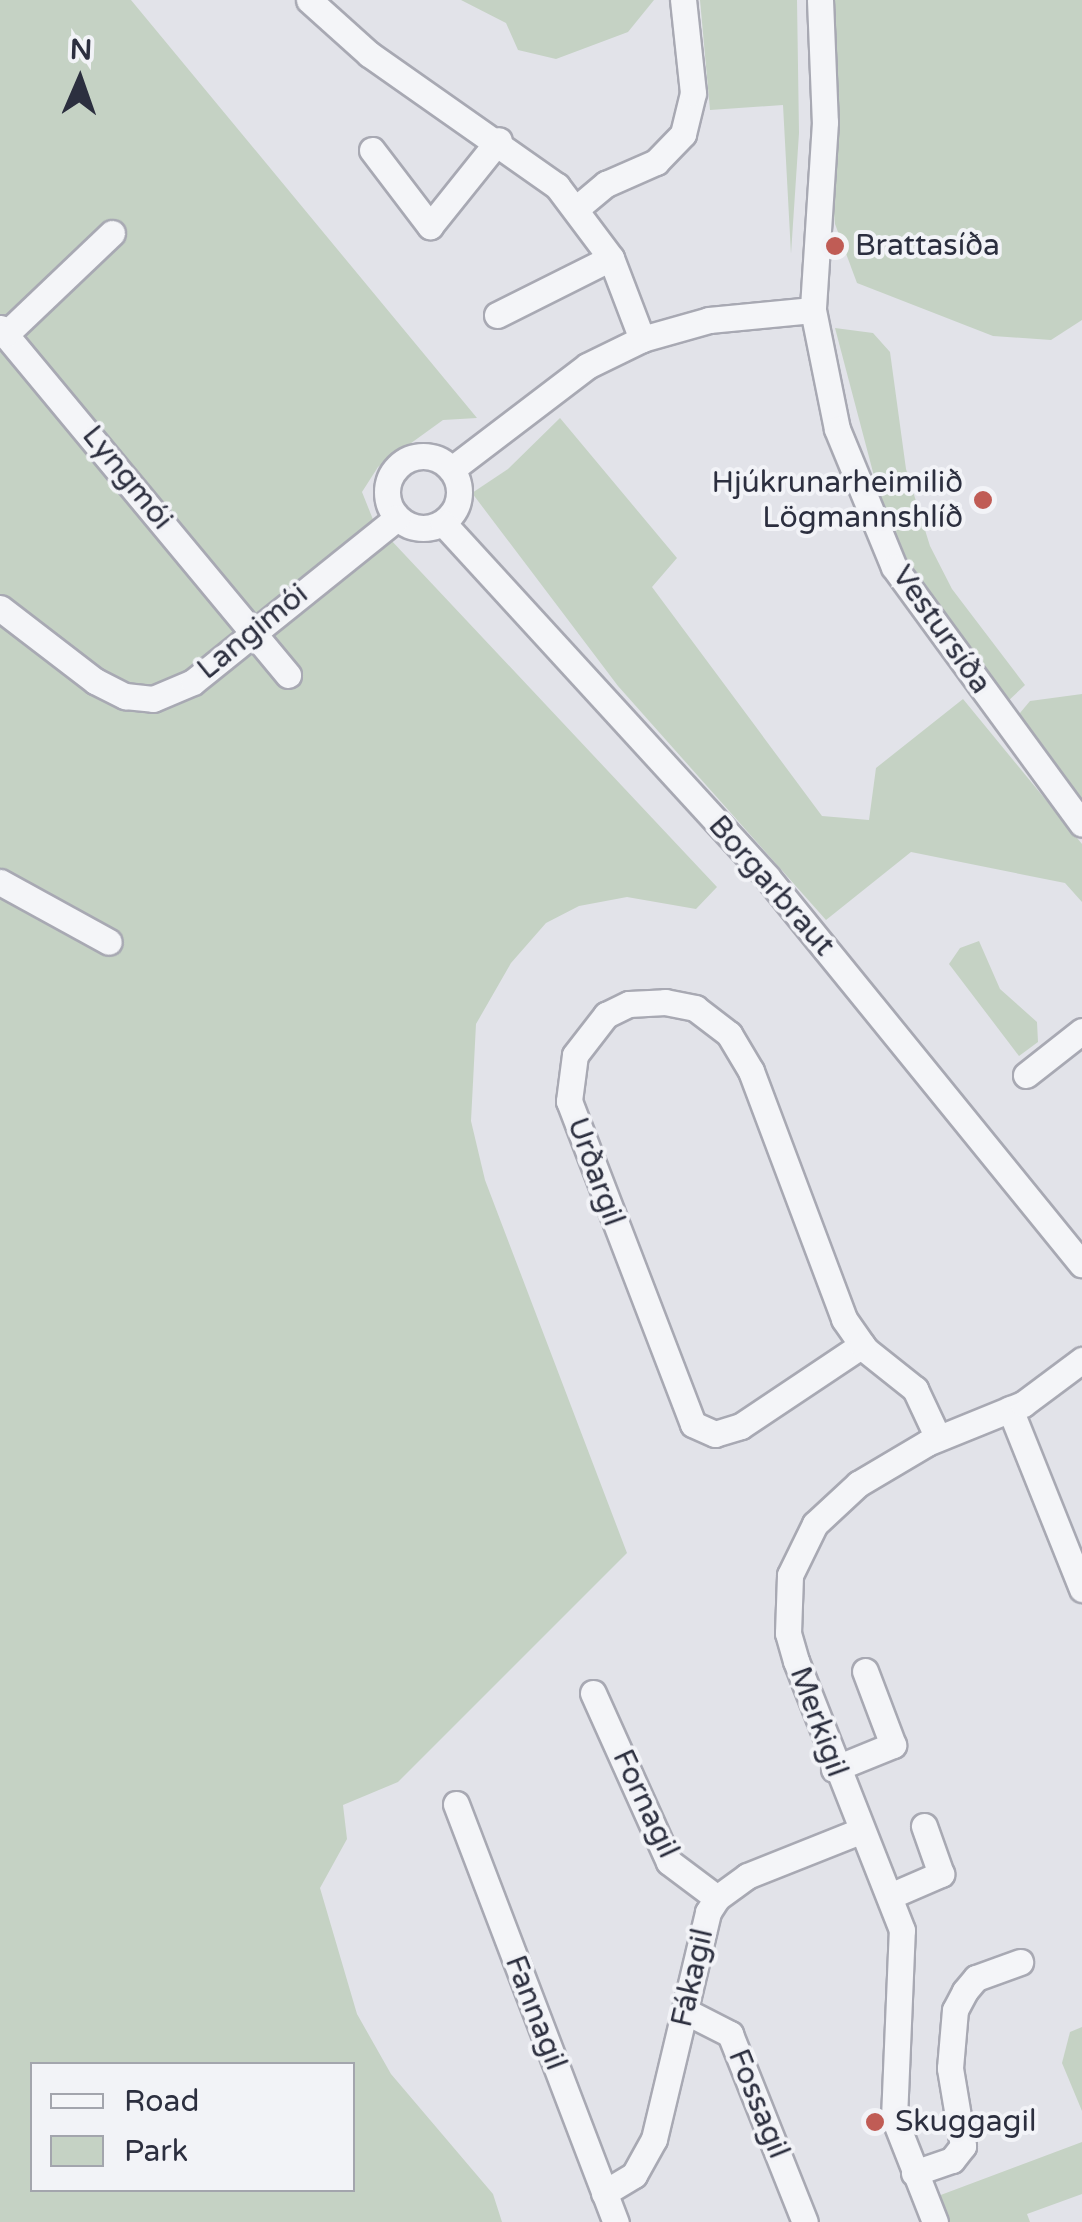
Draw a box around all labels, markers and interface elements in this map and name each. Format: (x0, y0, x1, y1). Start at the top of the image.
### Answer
north arrow (30, 30, 130, 130)
text: N (69, 33, 93, 67)
place label: Brattasíða (855, 228, 1000, 264)
marker: Brattasíða (824, 235, 846, 257)
street label: Lyngmói (74, 419, 180, 537)
place label: Hjúkrunarheimilið Lögmannshlíð (712, 465, 963, 536)
marker: Hjúkrunarheimilið Lögmannshlíð (972, 489, 994, 511)
street label: Vestursíða (884, 559, 998, 701)
street label: Langimói (190, 576, 316, 688)
street label: Borgarbraut (700, 808, 842, 964)
street label: Urðargil (559, 1113, 631, 1231)
street label: Merkigil (781, 1662, 855, 1782)
street label: Fornagil (604, 1744, 686, 1864)
street label: Fákagil (664, 1925, 722, 2031)
street label: Fannagil (497, 1950, 573, 2076)
street label: Fossagil (720, 2044, 796, 2164)
legend (30, 2062, 355, 2192)
text: Road (124, 2083, 199, 2120)
place label: Skuggagil (895, 2104, 1036, 2140)
marker: Skuggagil (864, 2111, 886, 2133)
text: Park (124, 2133, 188, 2170)

